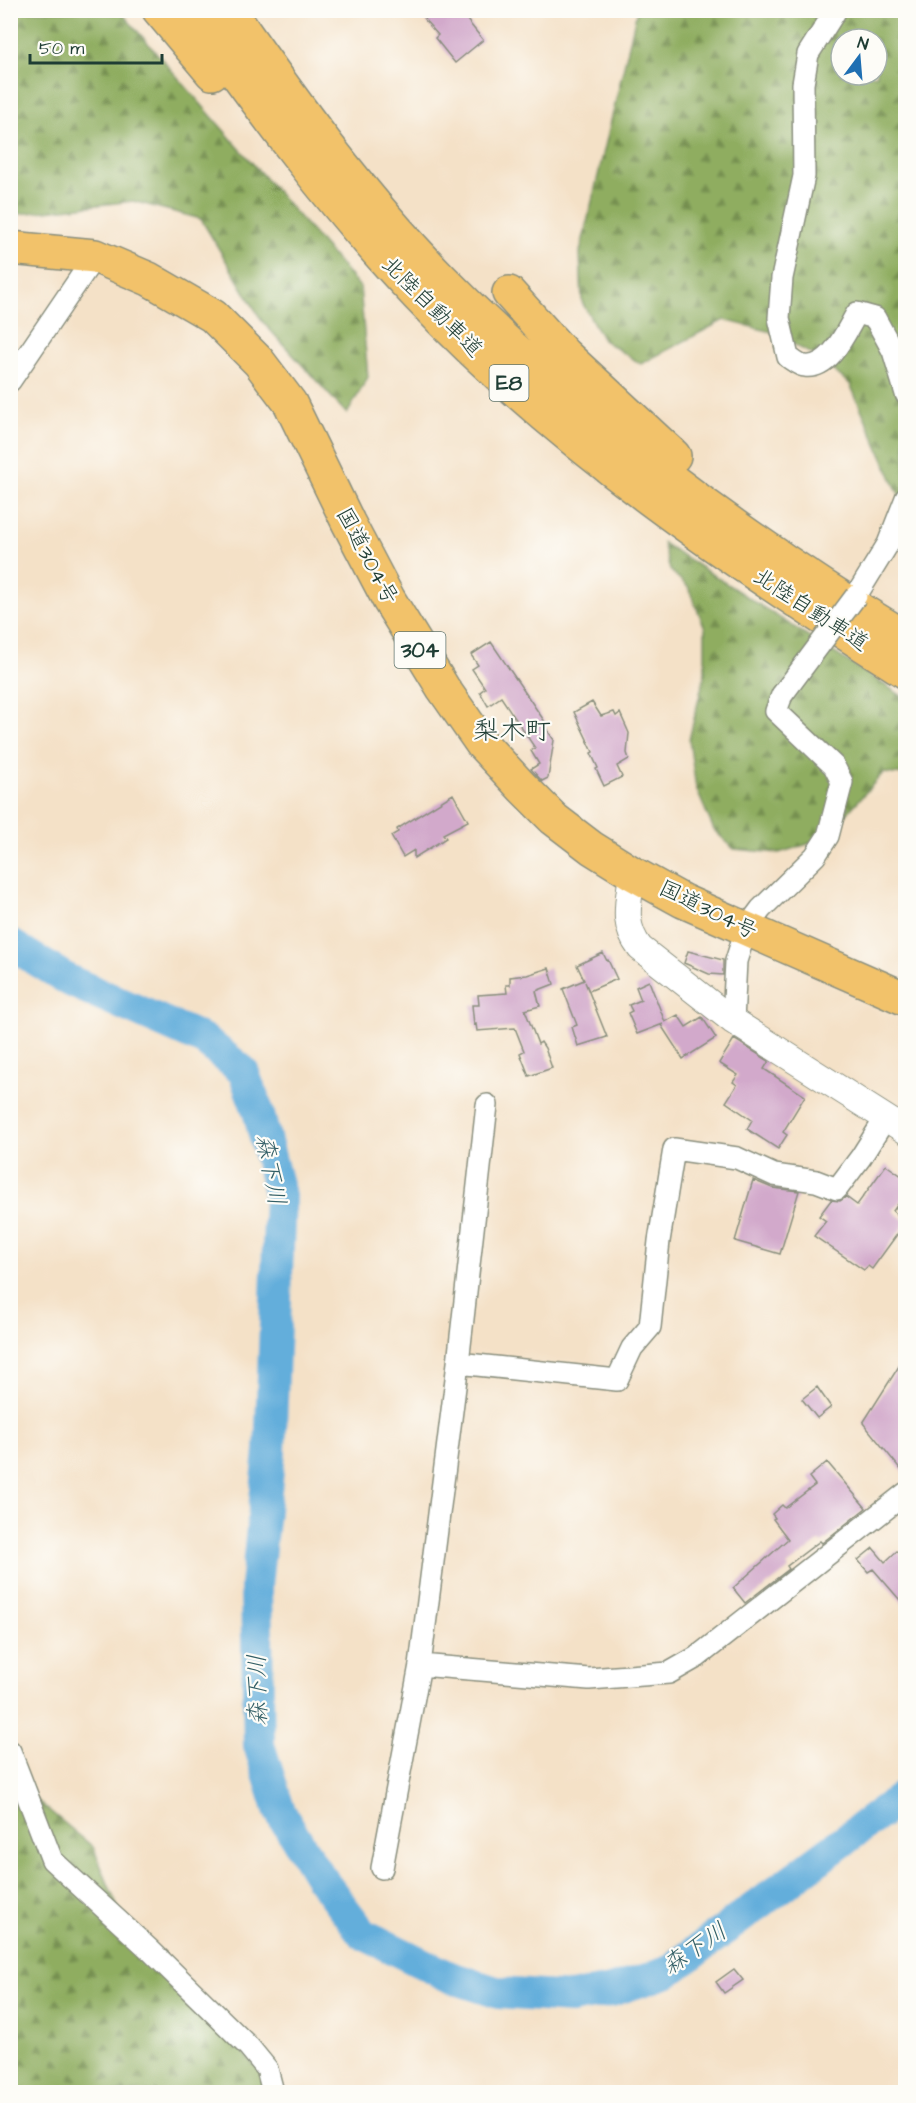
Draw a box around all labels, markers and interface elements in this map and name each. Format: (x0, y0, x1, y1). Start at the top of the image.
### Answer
scale bar (30, 27, 162, 65)
north arrow (829, 27, 889, 87)
text: N (855, 32, 871, 55)
text: 50 m (39, 36, 84, 61)
street label: 北陸自動車道 (374, 249, 490, 365)
road number: E8 (490, 365, 528, 401)
street label: 国道304号 (328, 502, 406, 610)
street label: 北陸自動車道 (747, 561, 875, 659)
road number: 304 (394, 632, 446, 668)
district label: 梨木町 (473, 713, 551, 749)
street label: 国道304号 (654, 873, 762, 947)
water label: 森下川 (246, 1131, 294, 1209)
water label: 森下川 (240, 1654, 276, 1726)
water label: 森下川 (656, 1915, 734, 1983)

